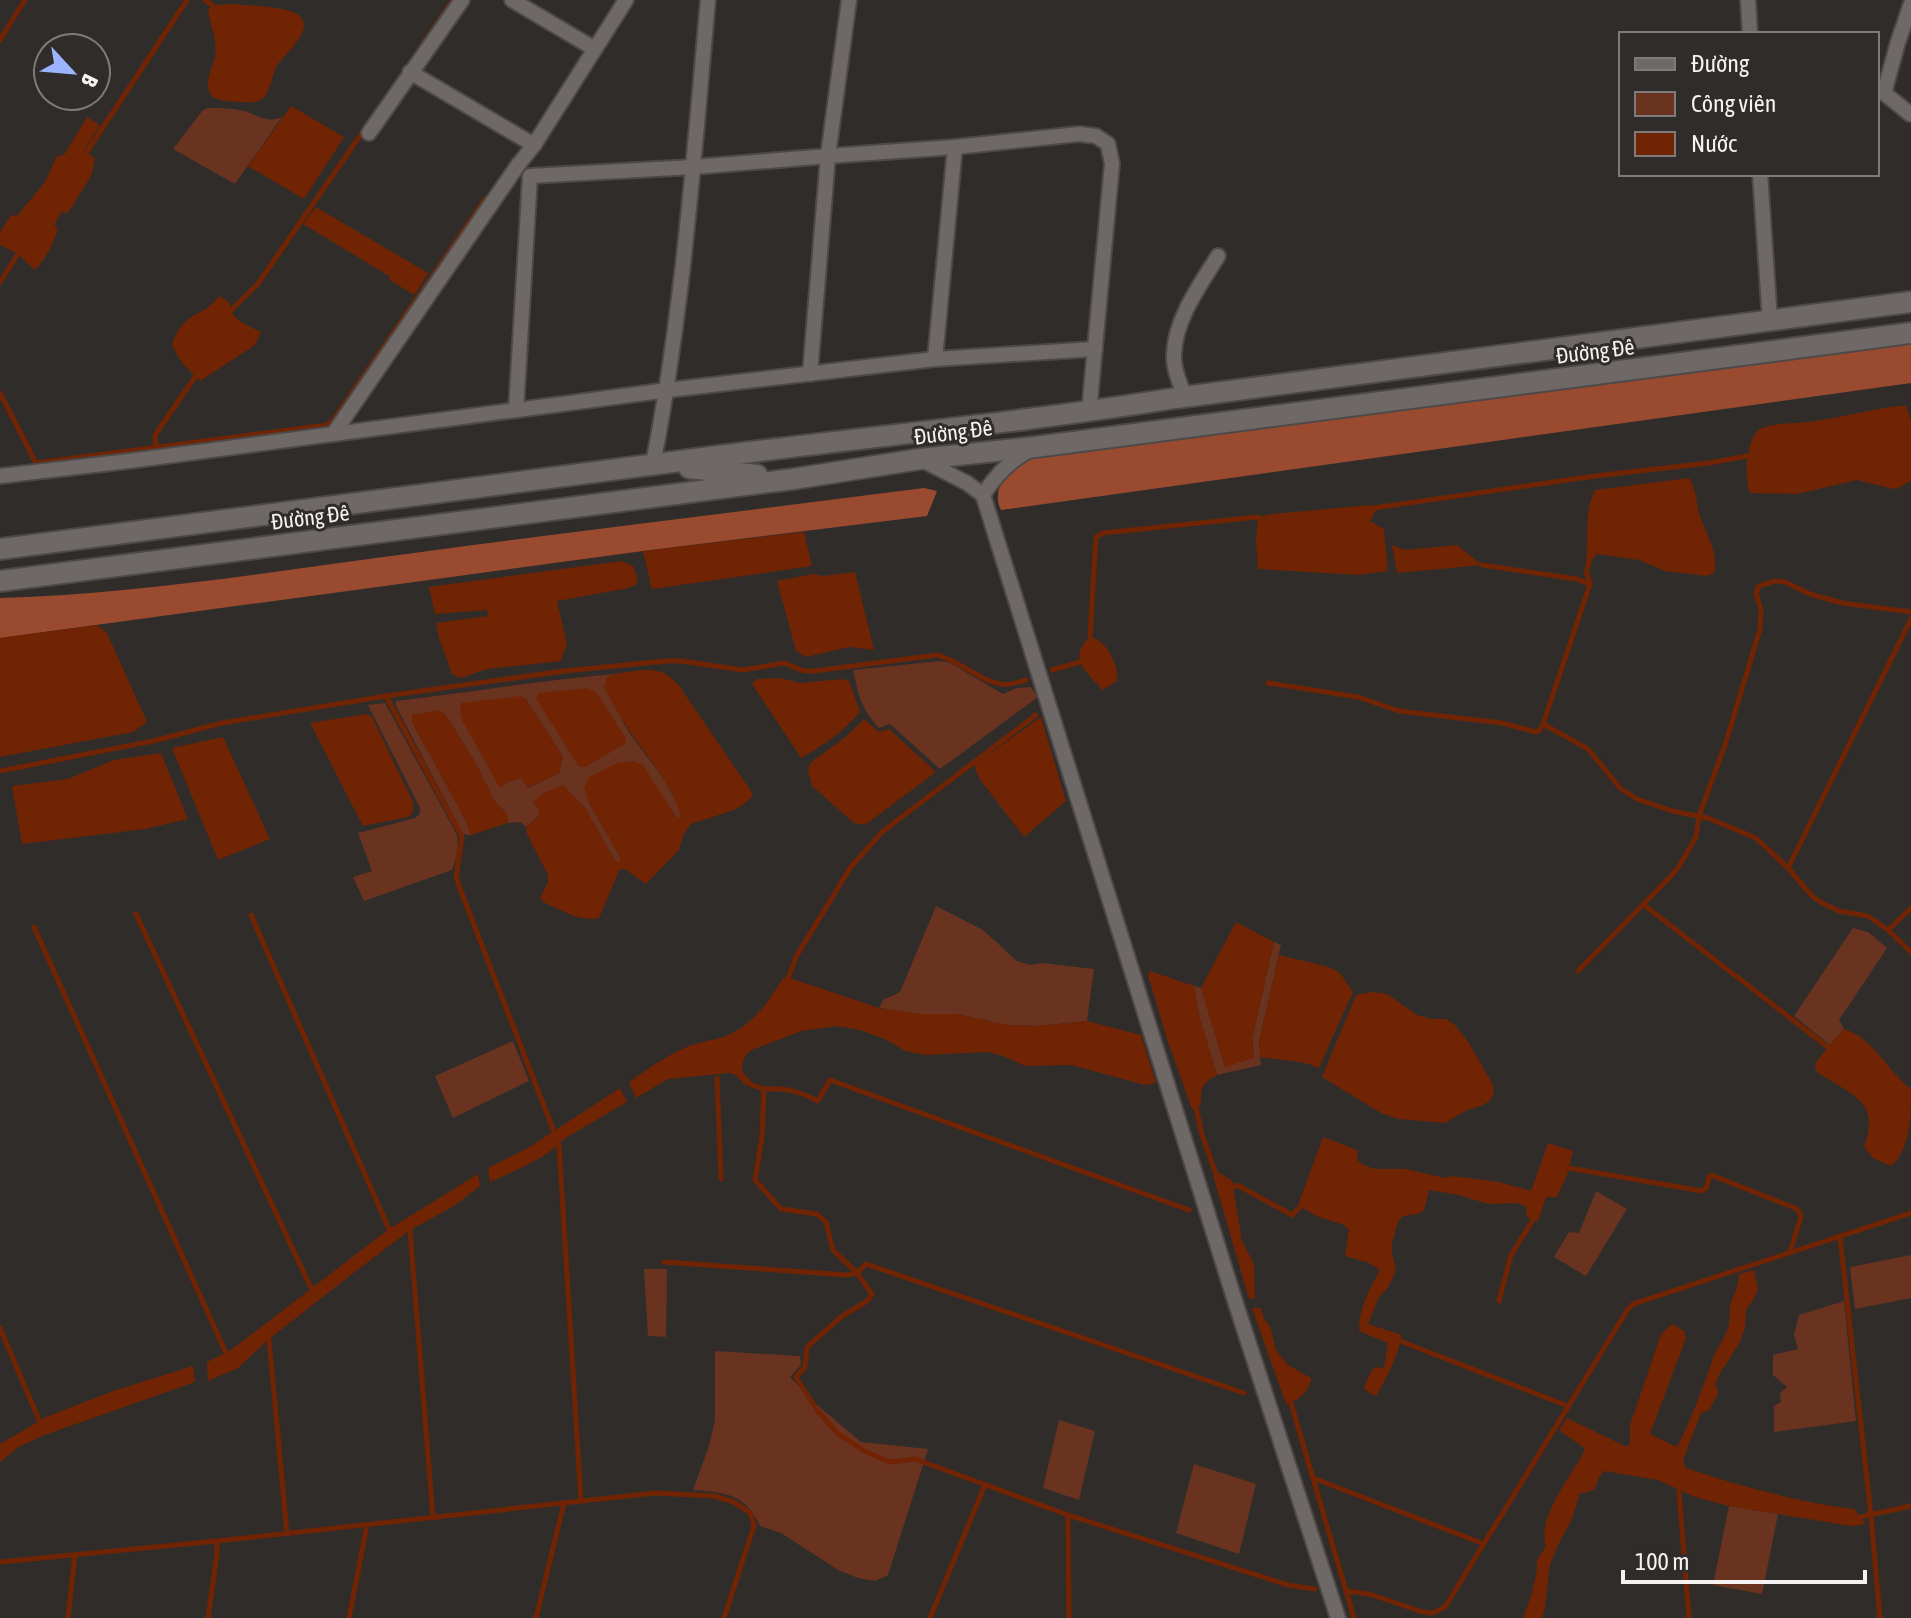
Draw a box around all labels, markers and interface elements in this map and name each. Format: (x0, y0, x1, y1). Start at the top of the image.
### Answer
north arrow (32, 32, 112, 112)
legend (1619, 32, 1879, 176)
text: Đường (1691, 50, 1750, 77)
text: B (76, 70, 104, 92)
text: Công viên (1691, 90, 1776, 117)
text: Nước (1691, 130, 1737, 157)
street label: Đường Đê (1554, 333, 1636, 369)
street label: Đường Đê (912, 414, 994, 450)
street label: Đường Đê (269, 499, 351, 535)
scale bar (1623, 1534, 1865, 1584)
text: 100 m (1635, 1548, 1689, 1575)

